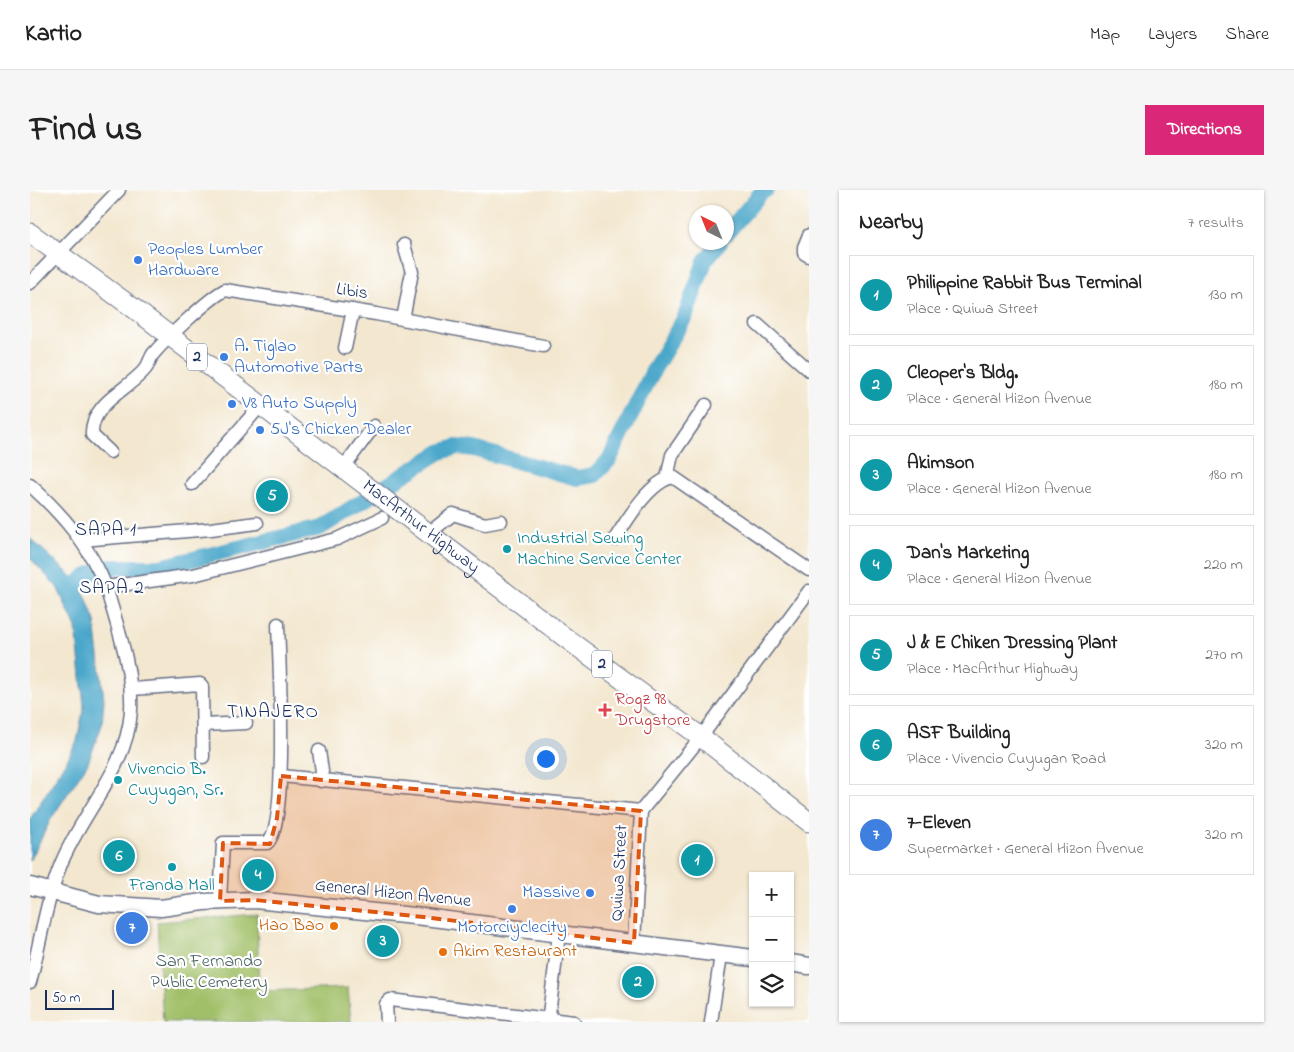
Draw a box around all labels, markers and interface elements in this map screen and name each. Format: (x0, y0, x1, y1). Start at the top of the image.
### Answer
text: Kartio (25, 17, 82, 52)
text: Map (1090, 22, 1120, 48)
text: Layers (1148, 22, 1198, 48)
text: Share (1226, 22, 1269, 48)
text: Find us (30, 105, 142, 156)
button: Directions (1145, 105, 1264, 155)
north arrow (689, 205, 734, 250)
text: Nearby (859, 208, 923, 238)
text: 7 results (1188, 211, 1244, 235)
place label: Peoples Lumber Hardware (148, 237, 263, 284)
marker: Peoples Lumber Hardware (132, 254, 144, 266)
text: Philippine Rabbit Bus Terminal (907, 270, 1142, 297)
street label: Libis (334, 277, 370, 307)
text: 1 (873, 283, 879, 307)
text: 130 m (1208, 283, 1243, 307)
text: Place · Quiwa Street (907, 297, 1038, 321)
place label: A. Tiglao Automotive Parts (234, 334, 363, 381)
road number: 2 (187, 344, 207, 370)
marker: A. Tiglao Automotive Parts (218, 351, 230, 363)
text: Cleoper's Bldg. (907, 360, 1018, 387)
text: 2 (872, 373, 880, 397)
text: 180 m (1209, 373, 1243, 397)
text: Place · General Hizon Avenue (907, 387, 1092, 411)
place label: V8 Auto Supply (241, 391, 357, 417)
marker: V8 Auto Supply (226, 398, 238, 410)
place label: 5J's Chicken Dealer (270, 417, 412, 443)
marker: 5J's Chicken Dealer (254, 424, 266, 436)
text: Akimson (907, 450, 974, 477)
text: 3 (873, 463, 879, 487)
text: 180 m (1209, 463, 1243, 487)
street label: MacArthur Highway (356, 474, 485, 581)
pin: 5 (256, 477, 288, 515)
text: Place · General Hizon Avenue (907, 477, 1092, 501)
district label: SAPA 1 (75, 517, 137, 544)
place label: Industrial Sewing Machine Service Center (517, 526, 682, 573)
text: Dan's Marketing (907, 540, 1029, 567)
marker: Industrial Sewing Machine Service Center (501, 543, 513, 555)
text: 4 (873, 553, 879, 577)
text: 220 m (1204, 553, 1243, 577)
text: Place · General Hizon Avenue (907, 567, 1092, 591)
district label: SAPA 2 (79, 575, 145, 602)
text: J & E Chiken Dressing Plant (907, 630, 1117, 657)
text: 5 (871, 643, 881, 667)
text: 270 m (1205, 643, 1243, 667)
road number: 2 (592, 650, 612, 678)
text: Place · MacArthur Highway (907, 657, 1078, 681)
place label: Rogz 98 Drugstore (614, 687, 691, 735)
district label: TINAJERO (227, 699, 319, 726)
marker: Rogz 98 Drugstore (599, 704, 611, 716)
text: ASF Building (907, 720, 1010, 747)
text: 6 (872, 733, 880, 757)
text: 320 m (1205, 733, 1243, 757)
your location (533, 746, 559, 772)
text: Place · Vivencio Cuyugan Road (907, 747, 1106, 771)
place label: Vivencio B. Cuyugan, Sr. (127, 757, 224, 805)
marker: Vivencio B. Cuyugan, Sr. (112, 774, 124, 786)
text: 7-Eleven (907, 810, 971, 837)
text: 7 (873, 823, 879, 847)
text: 320 m (1205, 823, 1243, 847)
street label: Quiwa Street (604, 824, 636, 922)
pin: 6 (103, 837, 135, 875)
text: Supermarket · General Hizon Avenue (907, 837, 1144, 861)
pin: 1 (681, 841, 713, 879)
pin: 4 (242, 856, 274, 894)
marker: Franda Mall (166, 861, 178, 873)
map controls (749, 872, 794, 1007)
button: + (749, 872, 794, 917)
place label: Franda Mall (128, 873, 215, 899)
street label: General Hizon Avenue (314, 873, 473, 915)
place label: Massive (522, 880, 581, 906)
marker: Massive (584, 887, 596, 899)
marker: Motorciyclecity (506, 903, 518, 915)
pin: 7 (116, 909, 148, 947)
place label: Hao Bao (259, 913, 324, 939)
place label: Motorciyclecity (457, 915, 567, 941)
button: − (749, 917, 794, 962)
marker: Hao Bao (328, 920, 340, 932)
pin: 3 (367, 922, 399, 960)
place label: Akim Restaurant (453, 939, 577, 965)
marker: Akim Restaurant (437, 946, 449, 958)
park label: San Fernando Public Cemetery (151, 949, 267, 996)
button: layers (749, 962, 794, 1007)
pin: 2 (622, 963, 654, 1001)
scale bar (45, 987, 114, 1010)
text: 50 m (52, 988, 80, 1009)

